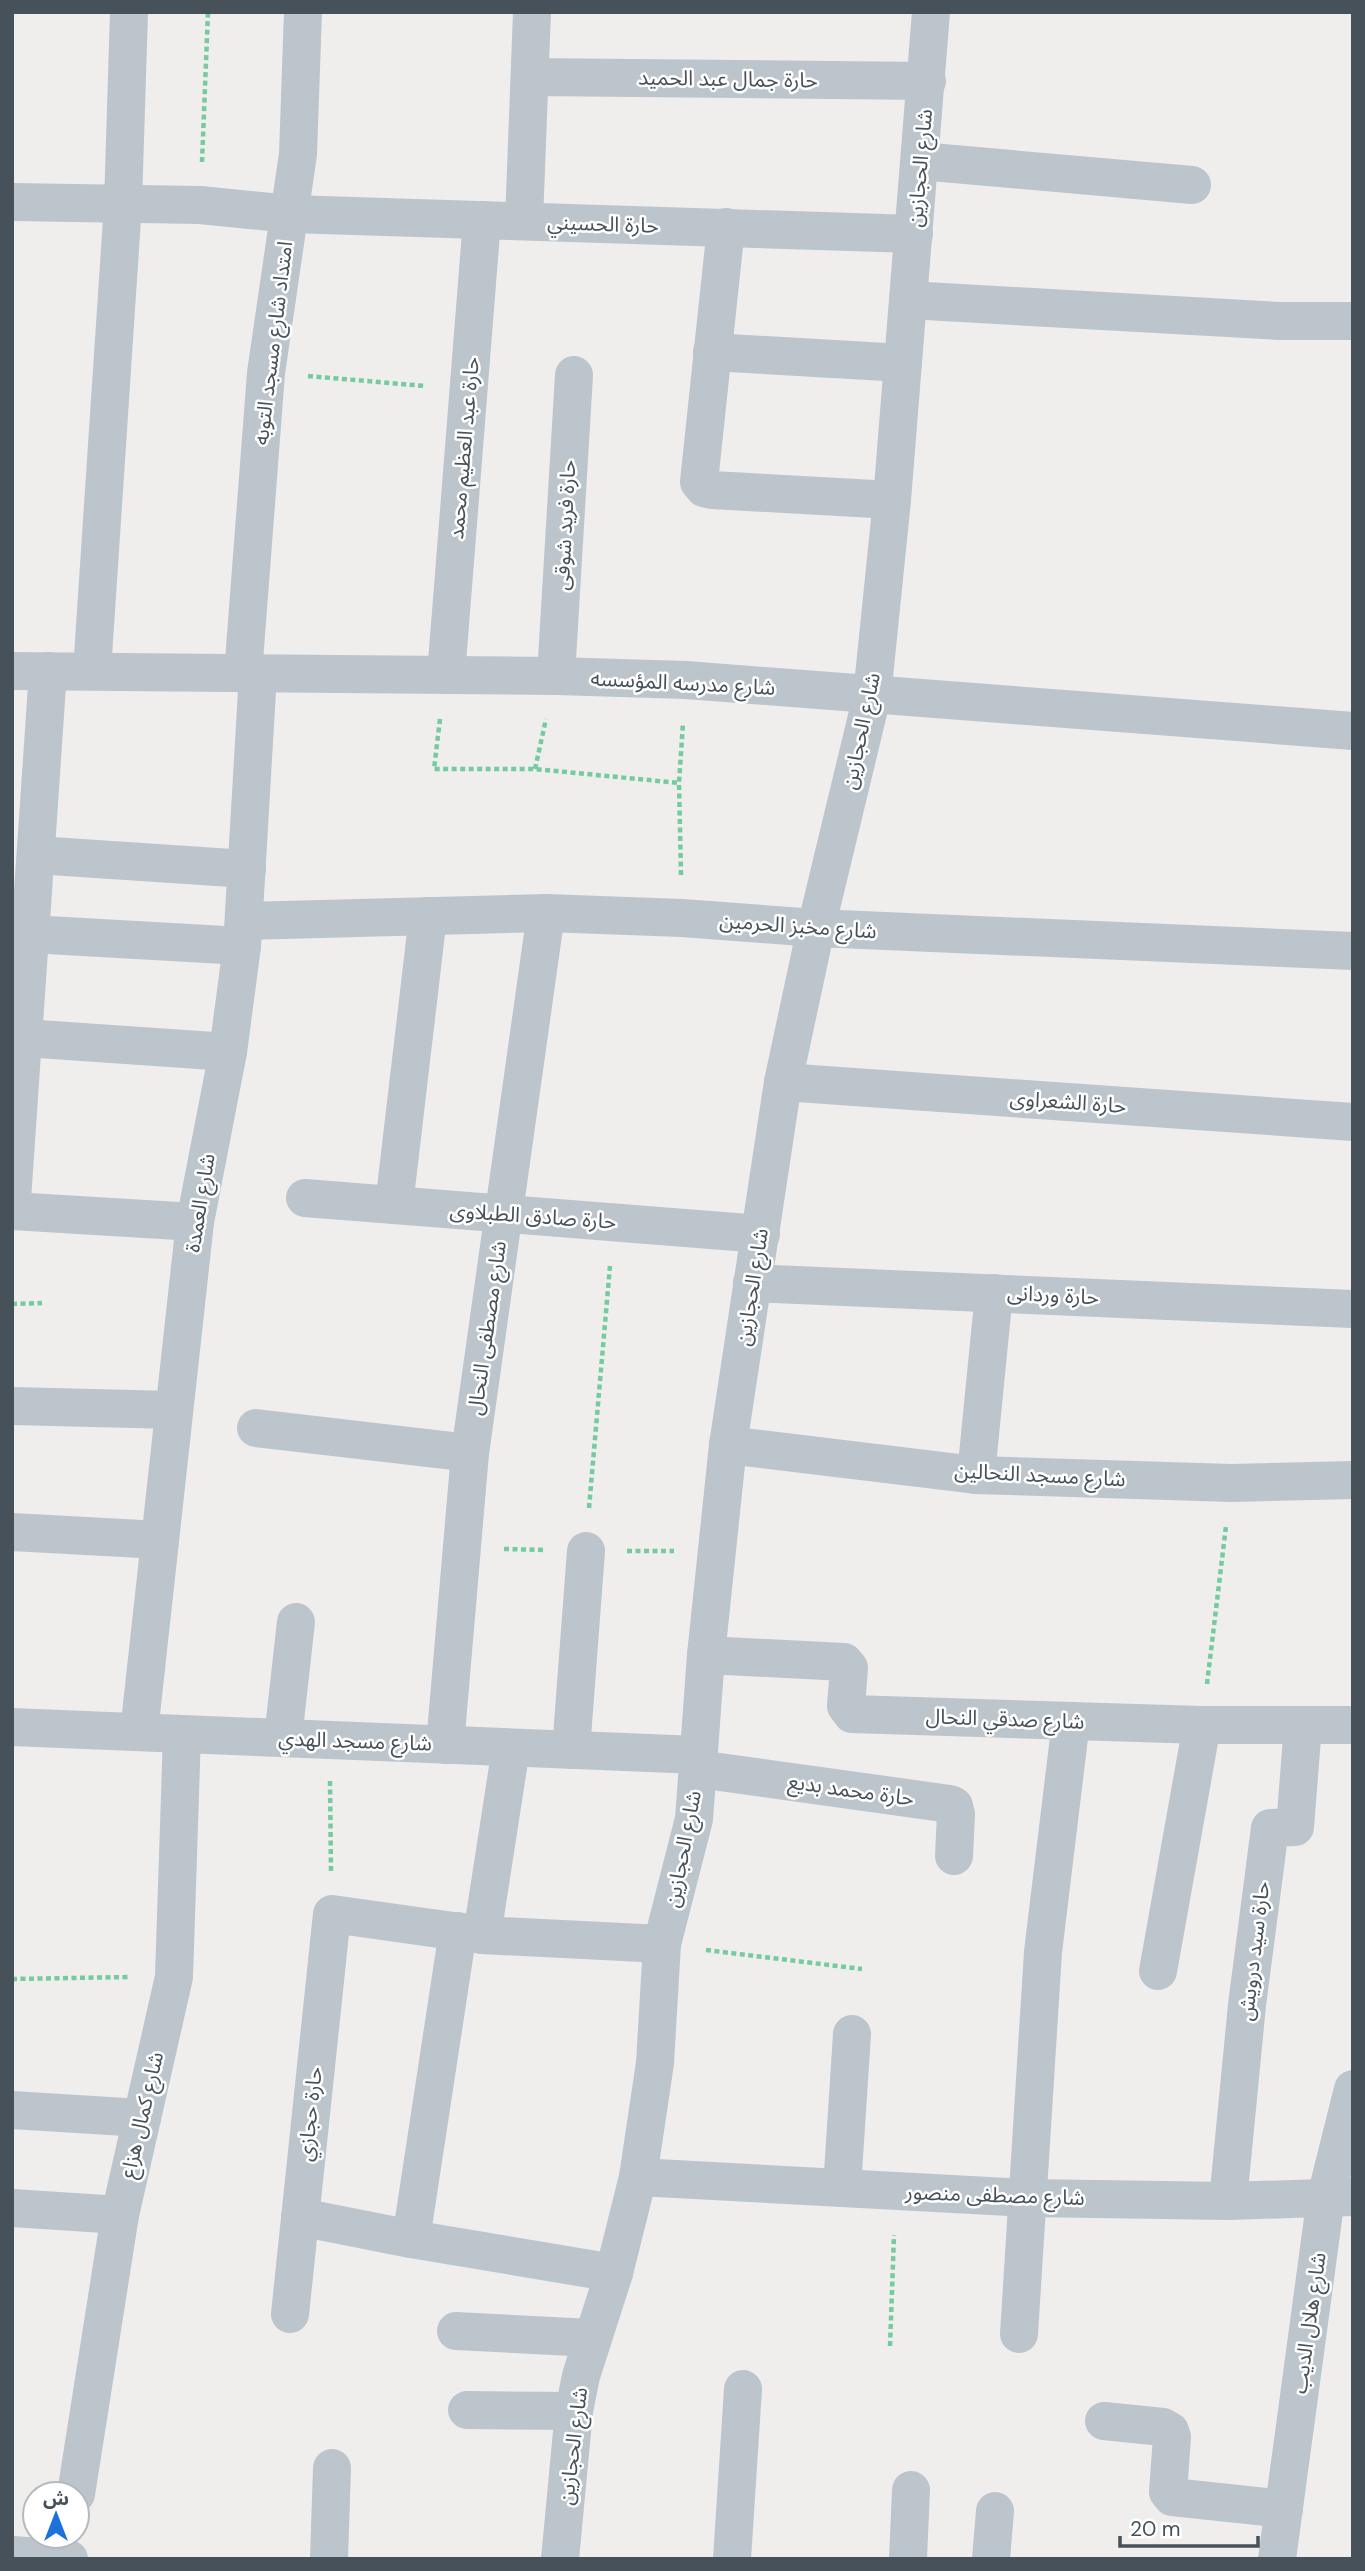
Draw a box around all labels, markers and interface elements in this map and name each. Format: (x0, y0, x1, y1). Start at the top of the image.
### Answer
street label: حارة جمال عبد الحميد (638, 63, 818, 95)
street label: شارع الحجازين (901, 108, 940, 228)
street label: حارة الحسيني (547, 208, 659, 242)
street label: امتداد شارع مسجد التوبه (247, 239, 300, 447)
street label: حارة عبد العظيم محمد (442, 356, 487, 541)
street label: حارة فريد شوقى (548, 459, 582, 591)
street label: شارع مدرسه المؤسسه (590, 664, 776, 703)
street label: شارع الحجازين (835, 670, 888, 792)
street label: شارع مخبز الحرمين (718, 907, 878, 946)
street label: حارة الشعراوى (1009, 1084, 1127, 1120)
street label: شارع العمدة (178, 1152, 223, 1255)
street label: حارة صادق الطبلاوى (449, 1196, 617, 1236)
street label: شارع الحجازين (729, 1226, 776, 1348)
street label: شارع مصطفى النحال (461, 1239, 514, 1417)
street label: حارة وردانى (1006, 1279, 1100, 1311)
street label: شارع مسجد النحالين (954, 1457, 1126, 1494)
street label: شارع صدقي النحال (925, 1702, 1085, 1738)
street label: شارع مسجد الهدي (278, 1724, 432, 1760)
street label: حارة محمد بديع (786, 1767, 916, 1814)
street label: شارع الحجازين (658, 1788, 709, 1910)
street label: حارة سيد درويش (1232, 1880, 1276, 2022)
street label: شارع كمال هزاع (114, 2049, 171, 2181)
street label: حارة حجازي (291, 2065, 331, 2163)
street label: شارع مصطفى منصور (904, 2178, 1085, 2213)
street label: شارع هلال الديب (1285, 2251, 1334, 2395)
street label: شارع الحجازين (552, 2385, 595, 2507)
north arrow (21, 2480, 91, 2550)
text: ش (43, 2486, 69, 2511)
scale bar (1120, 2504, 1258, 2548)
text: 20 m (1130, 2515, 1181, 2543)

